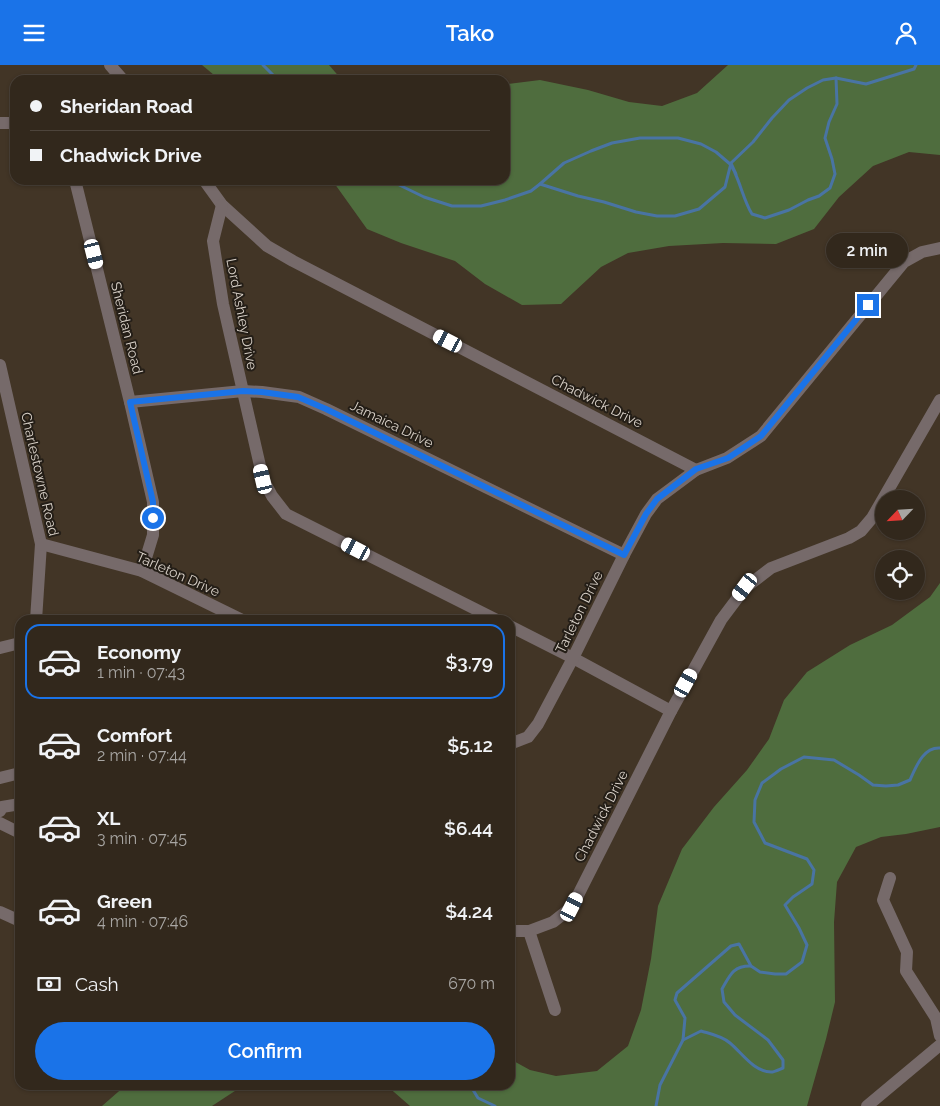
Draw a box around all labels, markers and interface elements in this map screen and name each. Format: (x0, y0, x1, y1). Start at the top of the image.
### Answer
icon: menu (20, 19, 48, 47)
icon: person (892, 19, 920, 47)
text: Tako (446, 20, 494, 46)
text: Sheridan Road (60, 95, 193, 117)
text: Chadwick Drive (60, 144, 202, 166)
callout: 2 min (827, 233, 909, 267)
car (83, 238, 104, 270)
text: 2 min (847, 241, 888, 260)
street label: Lord Ashley Drive (223, 257, 261, 371)
street label: Sheridan Road (108, 280, 146, 376)
route end (857, 294, 879, 316)
car (431, 328, 464, 354)
street label: Chadwick Drive (549, 371, 645, 431)
street label: Jamaica Drive (348, 397, 436, 451)
street label: Charlestowne Road (18, 410, 62, 538)
car (252, 463, 273, 495)
north arrow (875, 490, 925, 540)
map controls (875, 490, 925, 600)
route start (142, 507, 164, 529)
car (339, 536, 372, 562)
street label: Tarleton Drive (134, 548, 222, 600)
button: locate (875, 550, 925, 600)
street label: Tarleton Drive (552, 568, 606, 656)
car (729, 571, 760, 603)
icon: car (37, 639, 82, 684)
text: Economy (97, 641, 181, 663)
text: $3.79 (445, 651, 493, 673)
text: 1 min · 07:43 (97, 663, 185, 682)
car (672, 666, 699, 700)
icon: car (37, 722, 82, 767)
text: Comfort (97, 724, 172, 746)
text: $5.12 (447, 734, 493, 756)
text: 2 min · 07:44 (97, 746, 187, 765)
street label: Chadwick Drive (571, 768, 631, 864)
icon: car (37, 805, 82, 850)
text: XL (97, 807, 120, 829)
text: $6.44 (444, 817, 493, 839)
text: 3 min · 07:45 (97, 829, 187, 848)
icon: car (37, 888, 82, 933)
text: Green (97, 890, 152, 912)
car (558, 890, 585, 924)
text: $4.24 (445, 900, 493, 922)
text: 4 min · 07:46 (97, 912, 188, 931)
icon: cash (35, 970, 63, 998)
text: Cash (75, 973, 119, 995)
text: 670 m (448, 974, 495, 993)
button: Confirm (35, 1022, 495, 1080)

